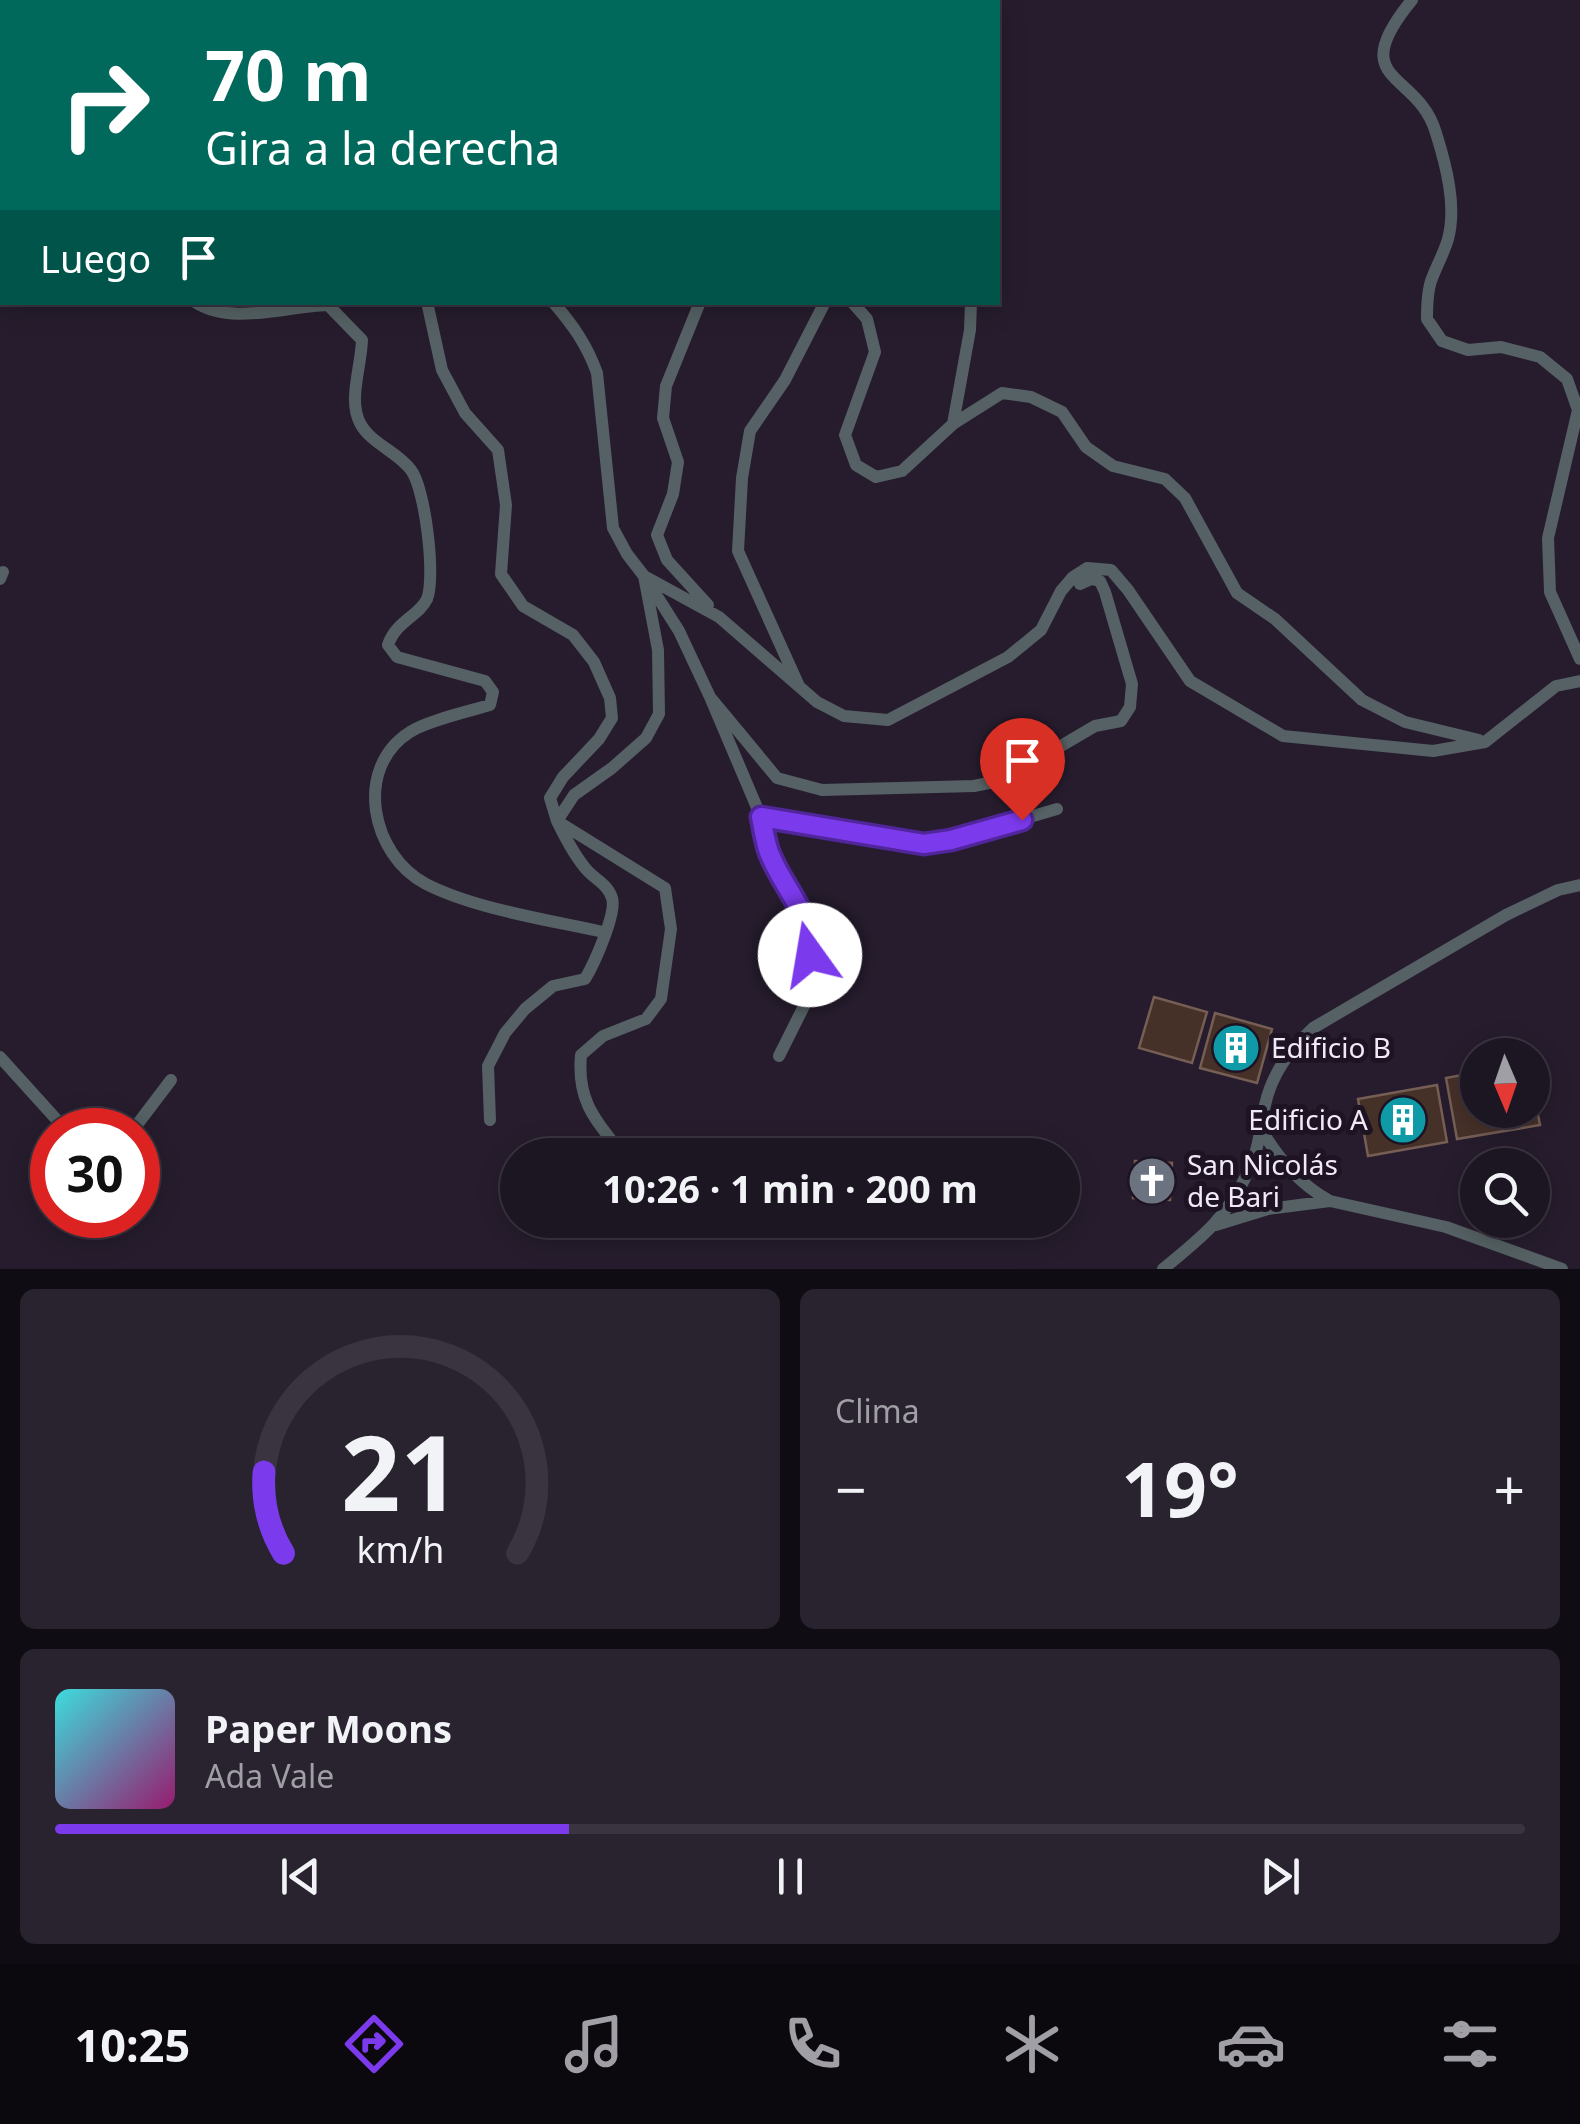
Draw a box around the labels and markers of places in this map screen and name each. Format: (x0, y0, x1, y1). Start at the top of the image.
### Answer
pin (980, 718, 1065, 821)
building icon: Edificio B (1210, 1022, 1262, 1074)
place label: Edificio B (1271, 1028, 1391, 1066)
building icon: Edificio A (1377, 1094, 1429, 1146)
place label: Edificio A (1248, 1100, 1368, 1138)
place label: San Nicolás de Bari (1187, 1145, 1338, 1215)
church icon: San Nicolás de Bari (1126, 1155, 1178, 1207)

